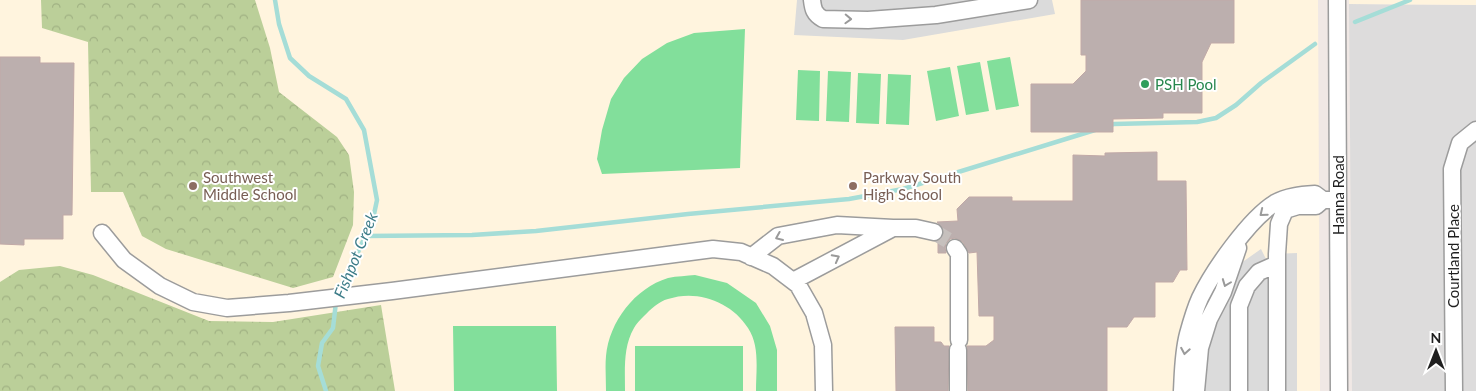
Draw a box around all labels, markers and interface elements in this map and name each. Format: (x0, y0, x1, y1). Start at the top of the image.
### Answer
one-way arrow (845, 14, 853, 25)
place label: PSH Pool (1155, 75, 1217, 93)
marker: PSH Pool (1139, 78, 1151, 90)
street label: Hanna Road (1329, 155, 1347, 235)
place label: Southwest Middle School (203, 168, 297, 203)
place label: Parkway South High School (863, 168, 961, 203)
marker: Southwest Middle School (187, 180, 199, 192)
marker: Parkway South High School (847, 180, 859, 192)
street label: Courtland Place (1444, 204, 1462, 308)
one-way arrow (1260, 207, 1269, 216)
water label: Fishpot Creek (329, 209, 381, 301)
one-way arrow (775, 231, 784, 242)
one-way arrow (831, 254, 840, 264)
one-way arrow (1222, 278, 1232, 287)
north arrow (1411, 326, 1461, 376)
text: N (1431, 329, 1441, 346)
one-way arrow (1181, 347, 1191, 356)

